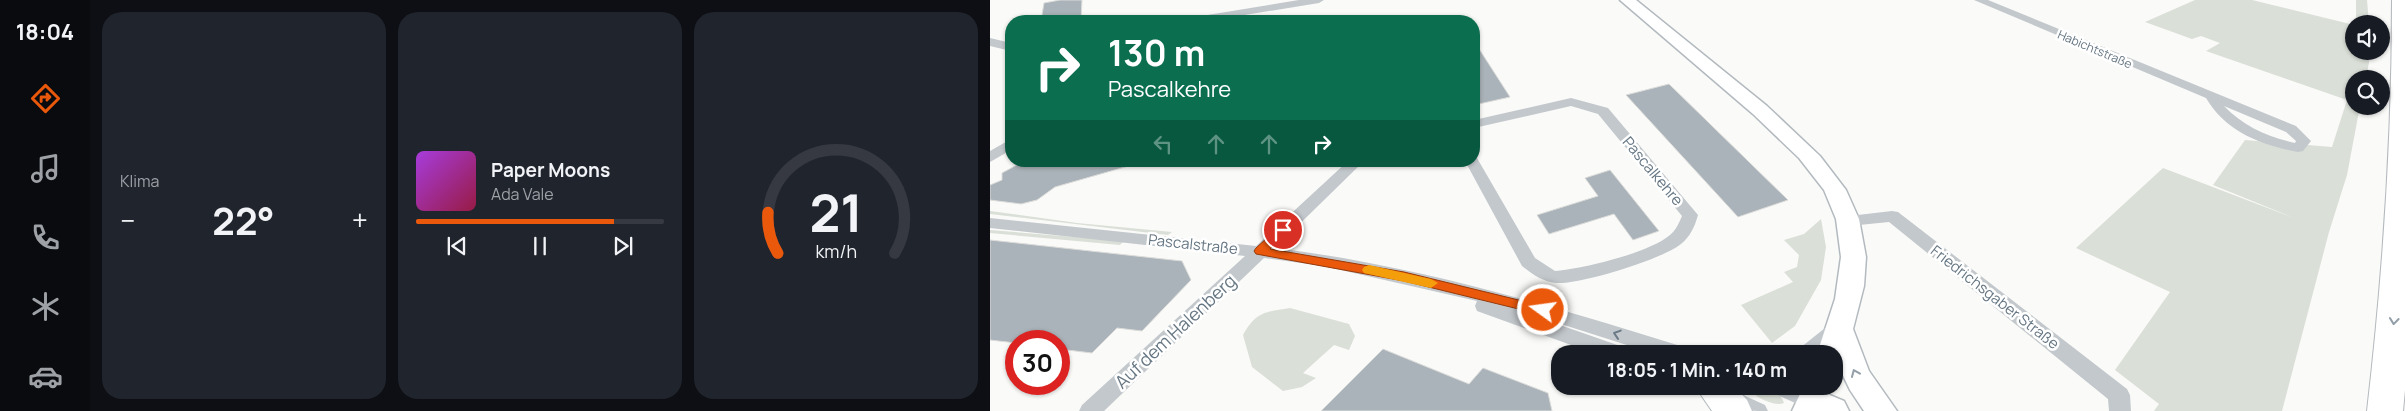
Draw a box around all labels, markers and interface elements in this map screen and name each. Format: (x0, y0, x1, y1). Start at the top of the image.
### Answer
map controls (2345, 15, 2390, 115)
button: sound (2345, 15, 2390, 60)
text: 18:04 (16, 17, 74, 47)
street label: Habichtstraße (2055, 26, 2135, 72)
text: 130 m (1108, 29, 1205, 77)
icon: right (1025, 35, 1090, 100)
button: search (2345, 70, 2390, 115)
text: Pascalkehre (1108, 74, 1231, 104)
icon: directions (28, 81, 63, 116)
icon: left (1149, 130, 1177, 158)
icon: ahead (1202, 130, 1230, 158)
icon: ahead (1255, 130, 1283, 158)
icon: right (1308, 130, 1336, 158)
street label: Pascalkehre (1618, 132, 1688, 210)
icon: music (28, 151, 63, 186)
text: Paper Moons (491, 157, 610, 183)
text: Klima (120, 170, 159, 192)
text: 21 (809, 177, 863, 248)
text: Ada Vale (491, 183, 554, 205)
text: 22° (212, 194, 275, 246)
text: − (120, 201, 135, 239)
text: + (352, 201, 368, 239)
pin (1262, 209, 1304, 251)
icon: arrive (1269, 216, 1297, 244)
icon: phone (28, 220, 63, 255)
street label: Pascalstraße (1147, 229, 1239, 259)
icon: previous (443, 232, 471, 260)
icon: pause (526, 232, 554, 260)
icon: next (609, 232, 637, 260)
text: km/h (815, 239, 857, 263)
street label: Friedrichsgaber Straße (1926, 240, 2064, 354)
street label: Auf dem Halenberg (1109, 269, 1241, 393)
position arrow (1516, 283, 1568, 335)
icon: climate (28, 289, 63, 324)
one-way arrow (2389, 317, 2400, 325)
one-way arrow (1613, 329, 1622, 339)
speed limit sign: 30 (1005, 330, 1070, 395)
text: 18:05 · 1 Min. · 140 m (1607, 357, 1787, 383)
icon: car (28, 359, 63, 394)
one-way arrow (1851, 369, 1862, 378)

